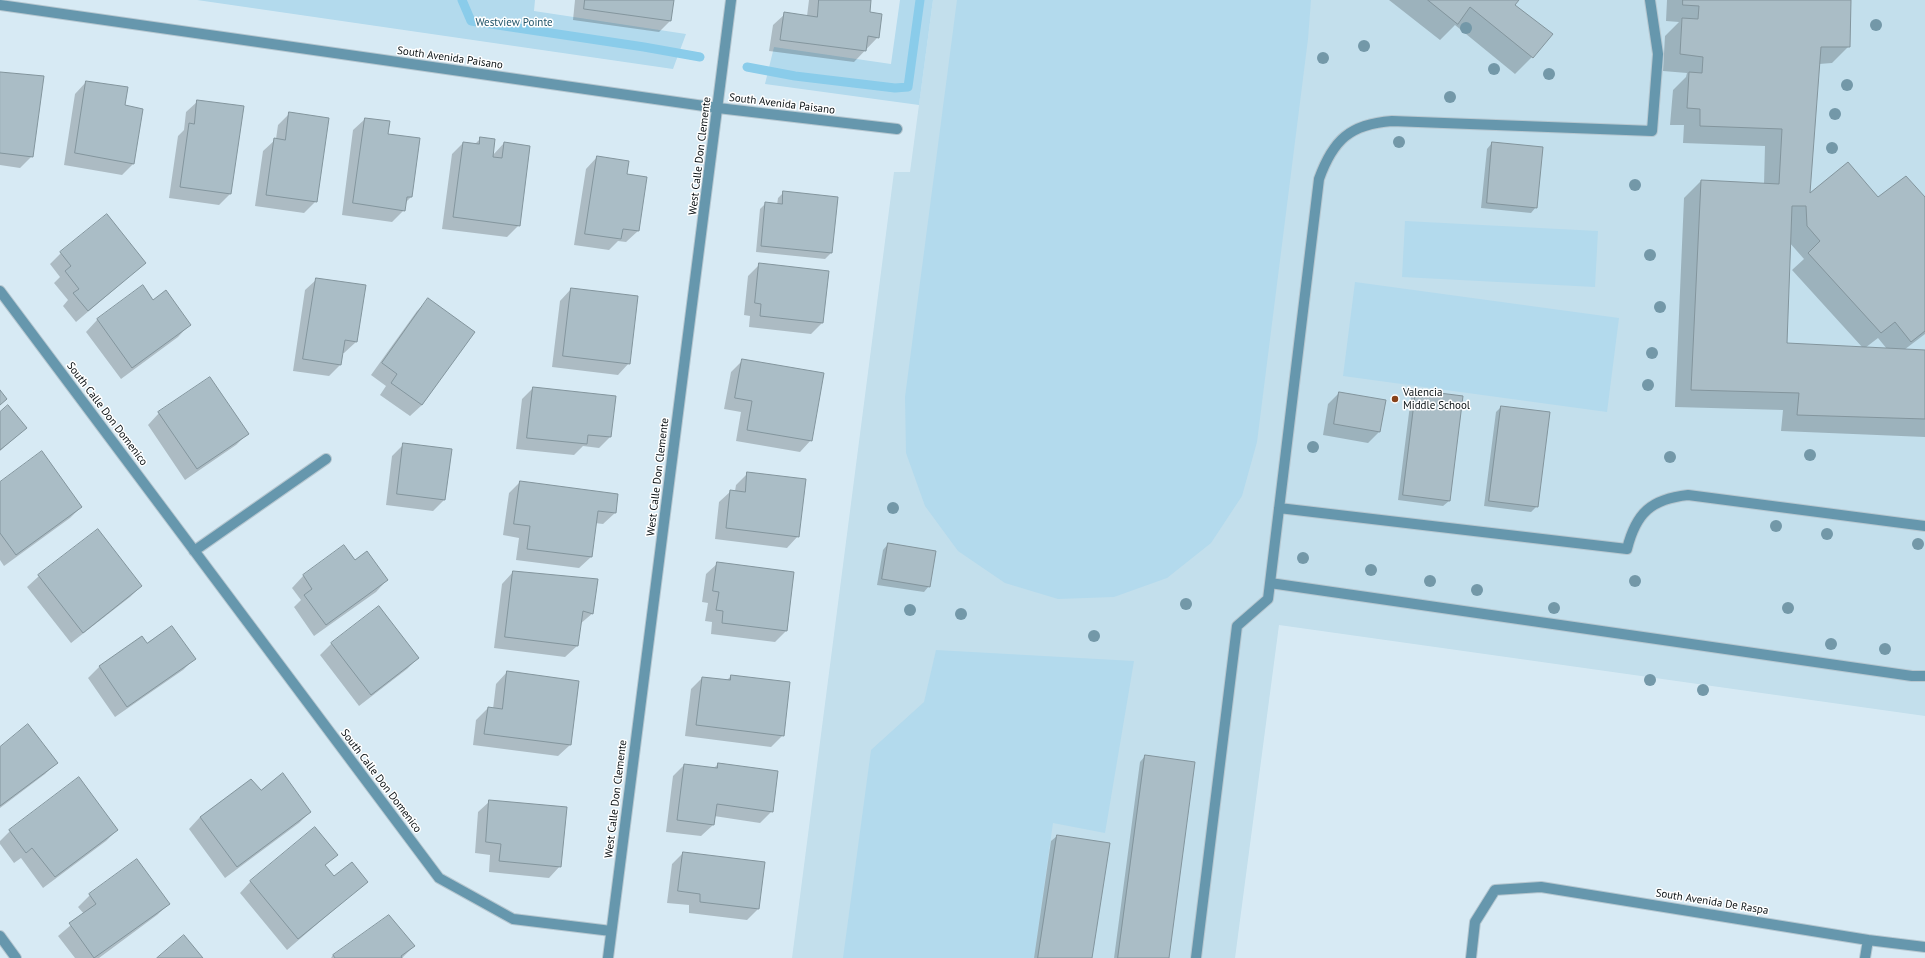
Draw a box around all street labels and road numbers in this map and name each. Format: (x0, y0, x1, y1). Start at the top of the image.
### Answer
street label: South Avenida Paisano (396, 44, 504, 72)
street label: South Avenida Paisano (728, 91, 836, 117)
street label: West Calle Don Clemente (686, 96, 714, 216)
street label: South Calle Don Domenico (64, 360, 150, 468)
street label: West Calle Don Clemente (644, 417, 672, 537)
street label: South Calle Don Domenico (338, 727, 424, 835)
street label: West Calle Don Clemente (602, 739, 630, 859)
street label: South Avenida De Raspa (1655, 887, 1769, 917)

